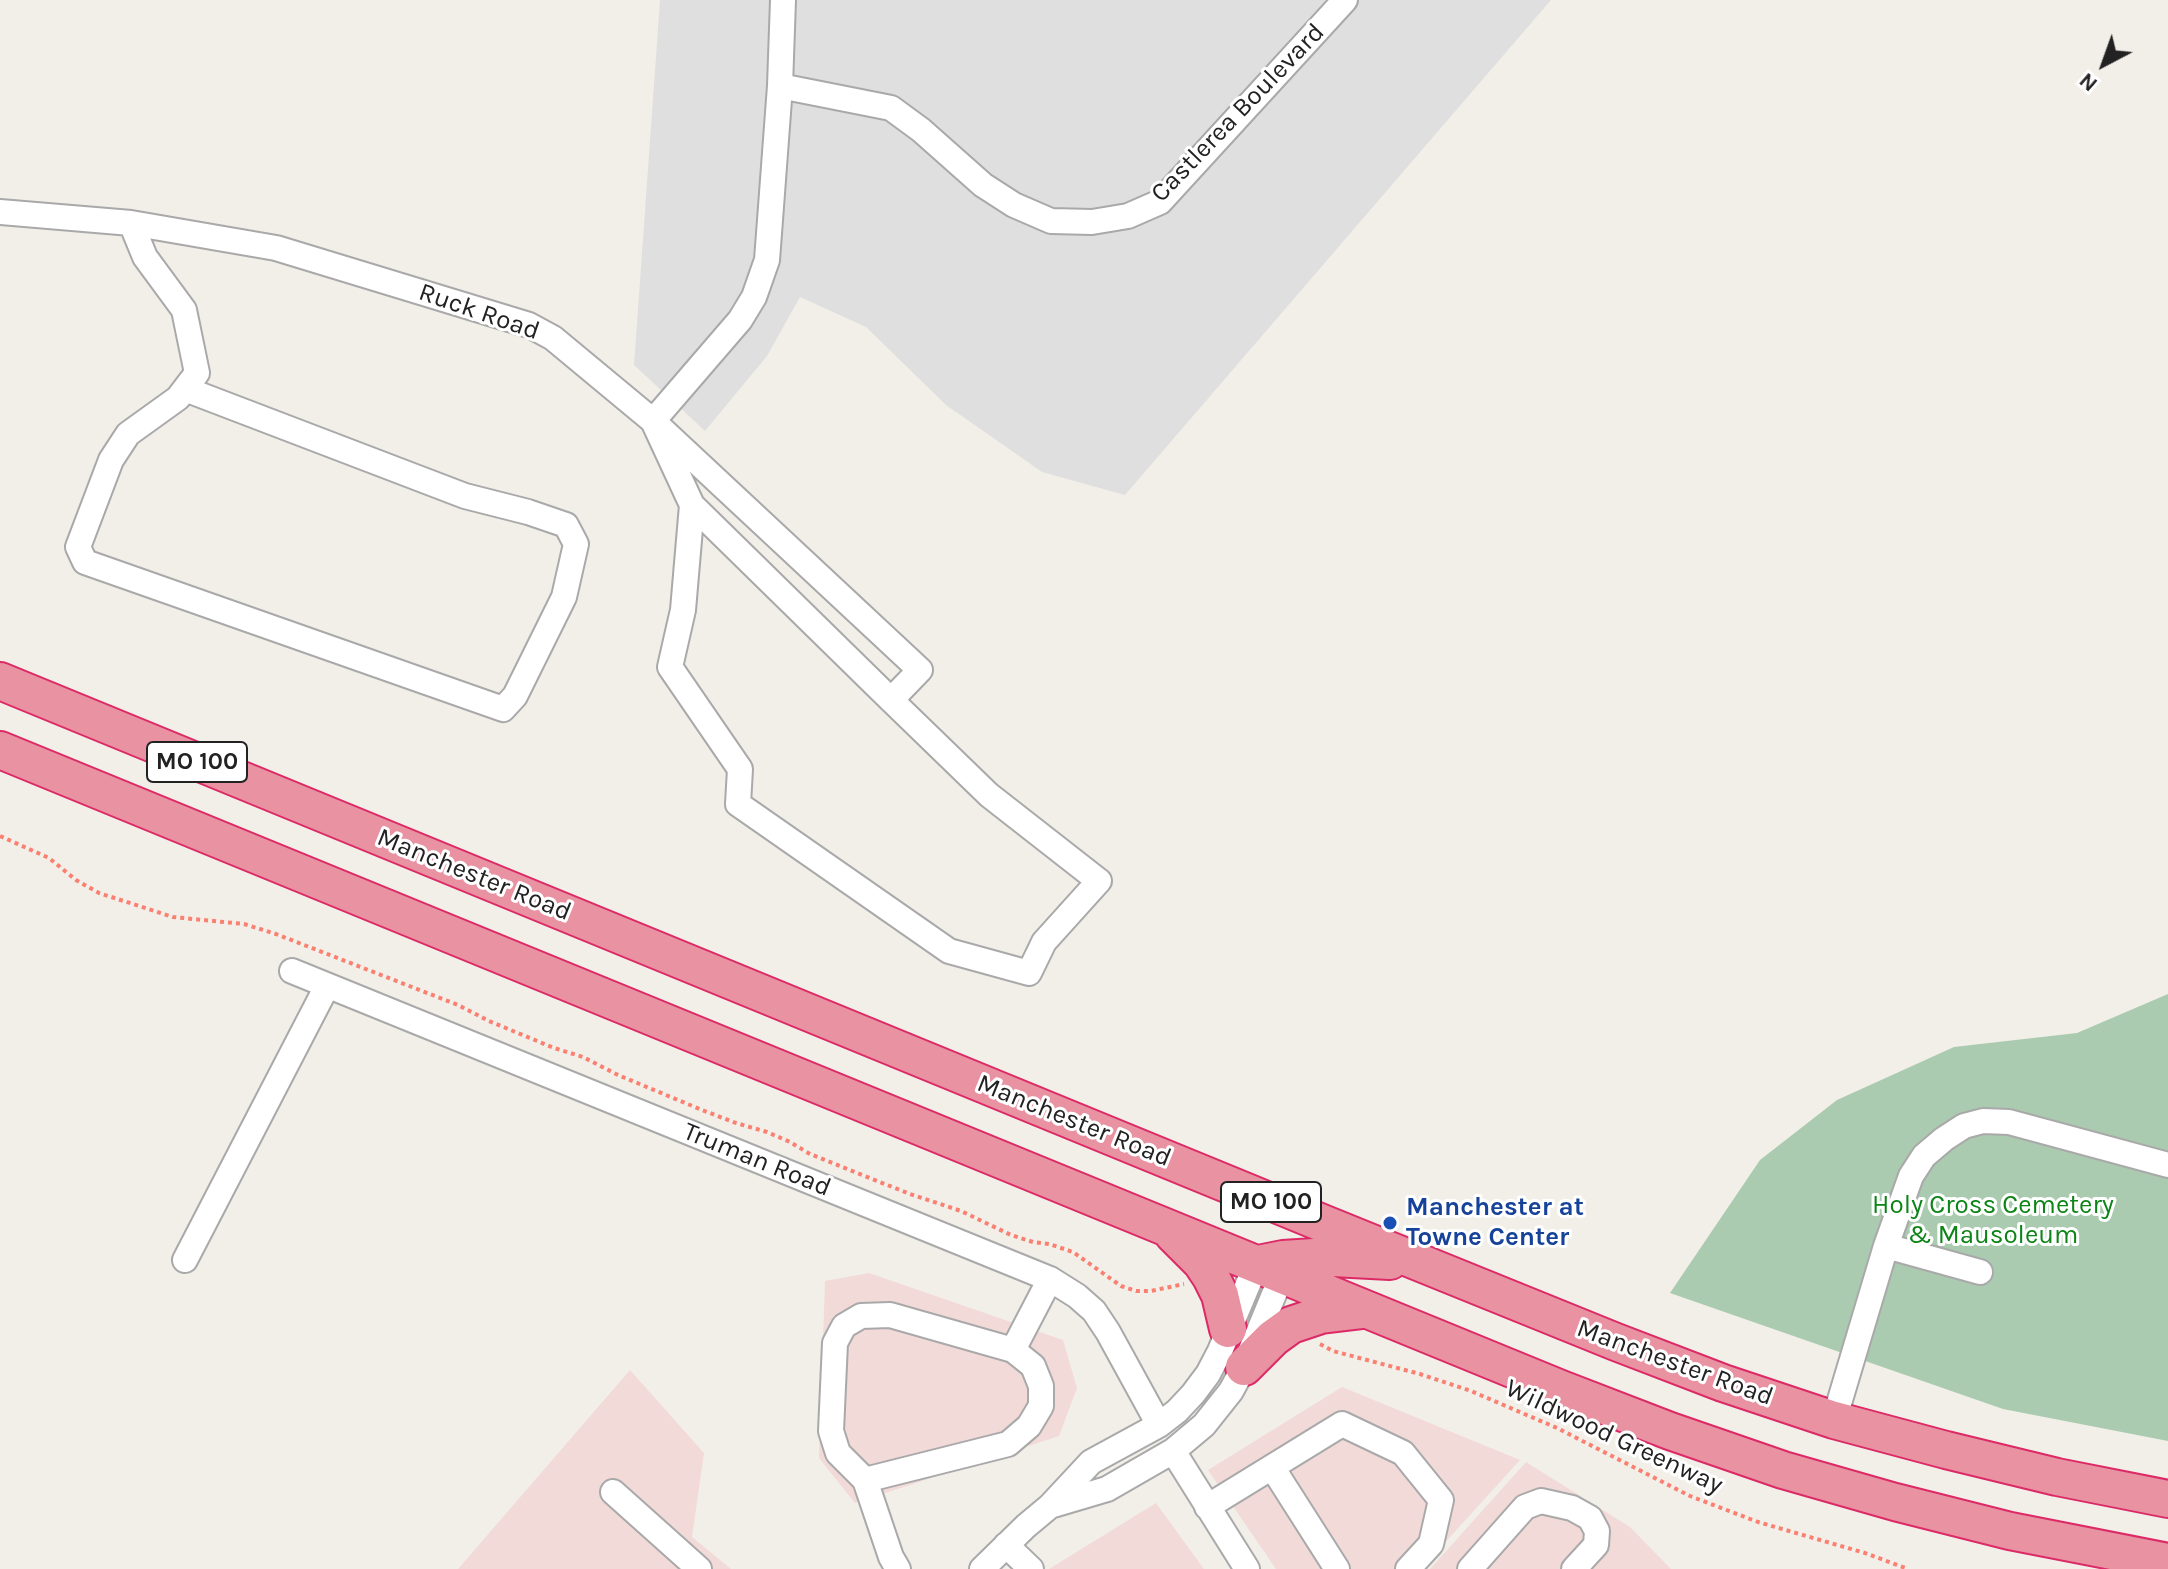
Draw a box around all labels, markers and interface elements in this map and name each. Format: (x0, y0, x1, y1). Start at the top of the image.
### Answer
street label: Castlerea Boulevard (1145, 17, 1331, 209)
north arrow (2064, 24, 2144, 104)
text: N (2074, 67, 2103, 97)
street label: Ruck Road (414, 277, 544, 347)
road number: MO 100 (147, 742, 247, 782)
street label: Manchester Road (372, 822, 576, 928)
street label: Manchester Road (972, 1068, 1176, 1174)
street label: Truman Road (679, 1116, 835, 1204)
road number: MO 100 (1221, 1182, 1321, 1222)
park label: Holy Cross Cemetery & Mausoleum (1872, 1190, 2114, 1252)
place label: Manchester at Towne Center (1406, 1192, 1584, 1254)
marker: Manchester at Towne Center (1381, 1214, 1399, 1232)
street label: Manchester Road (1573, 1313, 1777, 1413)
street label: Wildwood Greenway (1500, 1373, 1728, 1501)

